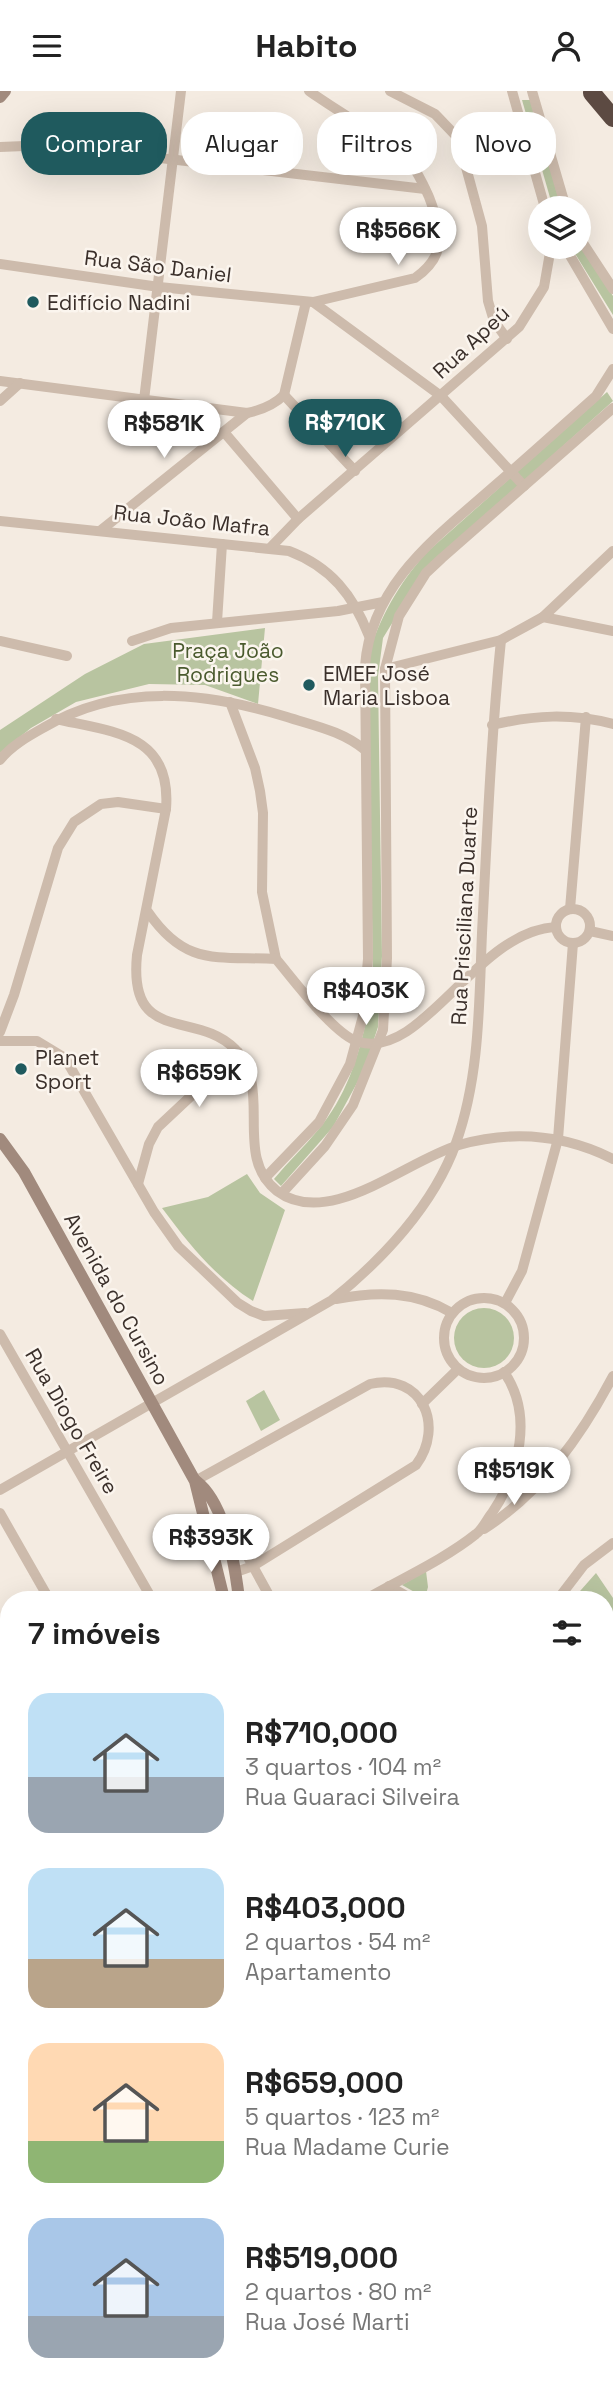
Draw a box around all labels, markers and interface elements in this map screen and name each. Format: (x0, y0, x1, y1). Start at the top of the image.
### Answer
text: Habito (255, 26, 358, 66)
icon: menu (28, 27, 66, 65)
icon: person (547, 27, 585, 65)
chip: Comprar (21, 112, 167, 175)
chip: Alugar (181, 112, 303, 175)
chip: Filtros (317, 112, 437, 175)
chip: Novo (451, 112, 556, 175)
map controls (528, 196, 591, 259)
button: layers (528, 196, 591, 259)
pin: R$566K (341, 207, 455, 267)
text: R$566K (355, 215, 441, 245)
street label: Rua São Daniel (83, 244, 233, 288)
place label: Edifício Nadini (47, 289, 190, 316)
marker: Edifício Nadini (25, 294, 41, 310)
street label: Rua Apeú (427, 300, 515, 384)
pin: R$710K (288, 399, 402, 459)
pin: R$581K (107, 401, 221, 460)
text: R$710K (305, 407, 385, 437)
text: R$581K (124, 408, 204, 438)
street label: Rua João Mafra (112, 498, 272, 542)
park label: Praça João Rodrigues (172, 637, 284, 688)
place label: EMEF José Maria Lisboa (323, 660, 450, 711)
marker: EMEF José Maria Lisboa (301, 677, 317, 693)
street label: Rua Prisciliana Duarte (445, 806, 483, 1026)
pin: R$403K (309, 967, 423, 1027)
text: R$403K (323, 975, 409, 1005)
place label: Planet Sport (35, 1044, 99, 1095)
pin: R$659K (142, 1049, 256, 1109)
text: R$659K (156, 1057, 242, 1087)
marker: Planet Sport (13, 1061, 29, 1077)
street label: Avenida do Cursino (58, 1208, 176, 1390)
street label: Rua Diogo Freire (19, 1343, 125, 1499)
pin: R$519K (457, 1447, 571, 1507)
text: R$519K (474, 1455, 554, 1485)
pin: R$393K (154, 1515, 268, 1574)
text: R$393K (168, 1522, 254, 1552)
text: 7 imóveis (28, 1614, 161, 1653)
icon: filters (548, 1614, 586, 1652)
text: R$710,000 (245, 1713, 398, 1752)
icon: home (84, 1721, 168, 1805)
text: 3 quartos · 104 m² (245, 1752, 441, 1782)
text: Rua Guaraci Silveira (245, 1782, 460, 1812)
text: R$403,000 (245, 1888, 406, 1927)
icon: home (84, 1896, 168, 1980)
text: 2 quartos · 54 m² (245, 1927, 430, 1957)
text: Apartamento (245, 1957, 392, 1987)
text: R$659,000 (245, 2063, 404, 2102)
icon: home (84, 2071, 168, 2155)
text: 5 quartos · 123 m² (245, 2102, 440, 2132)
text: Rua Madame Curie (245, 2132, 450, 2162)
text: R$519,000 (245, 2238, 398, 2277)
icon: home (84, 2246, 168, 2330)
text: 2 quartos · 80 m² (245, 2277, 431, 2307)
text: Rua José Marti (245, 2307, 410, 2337)

